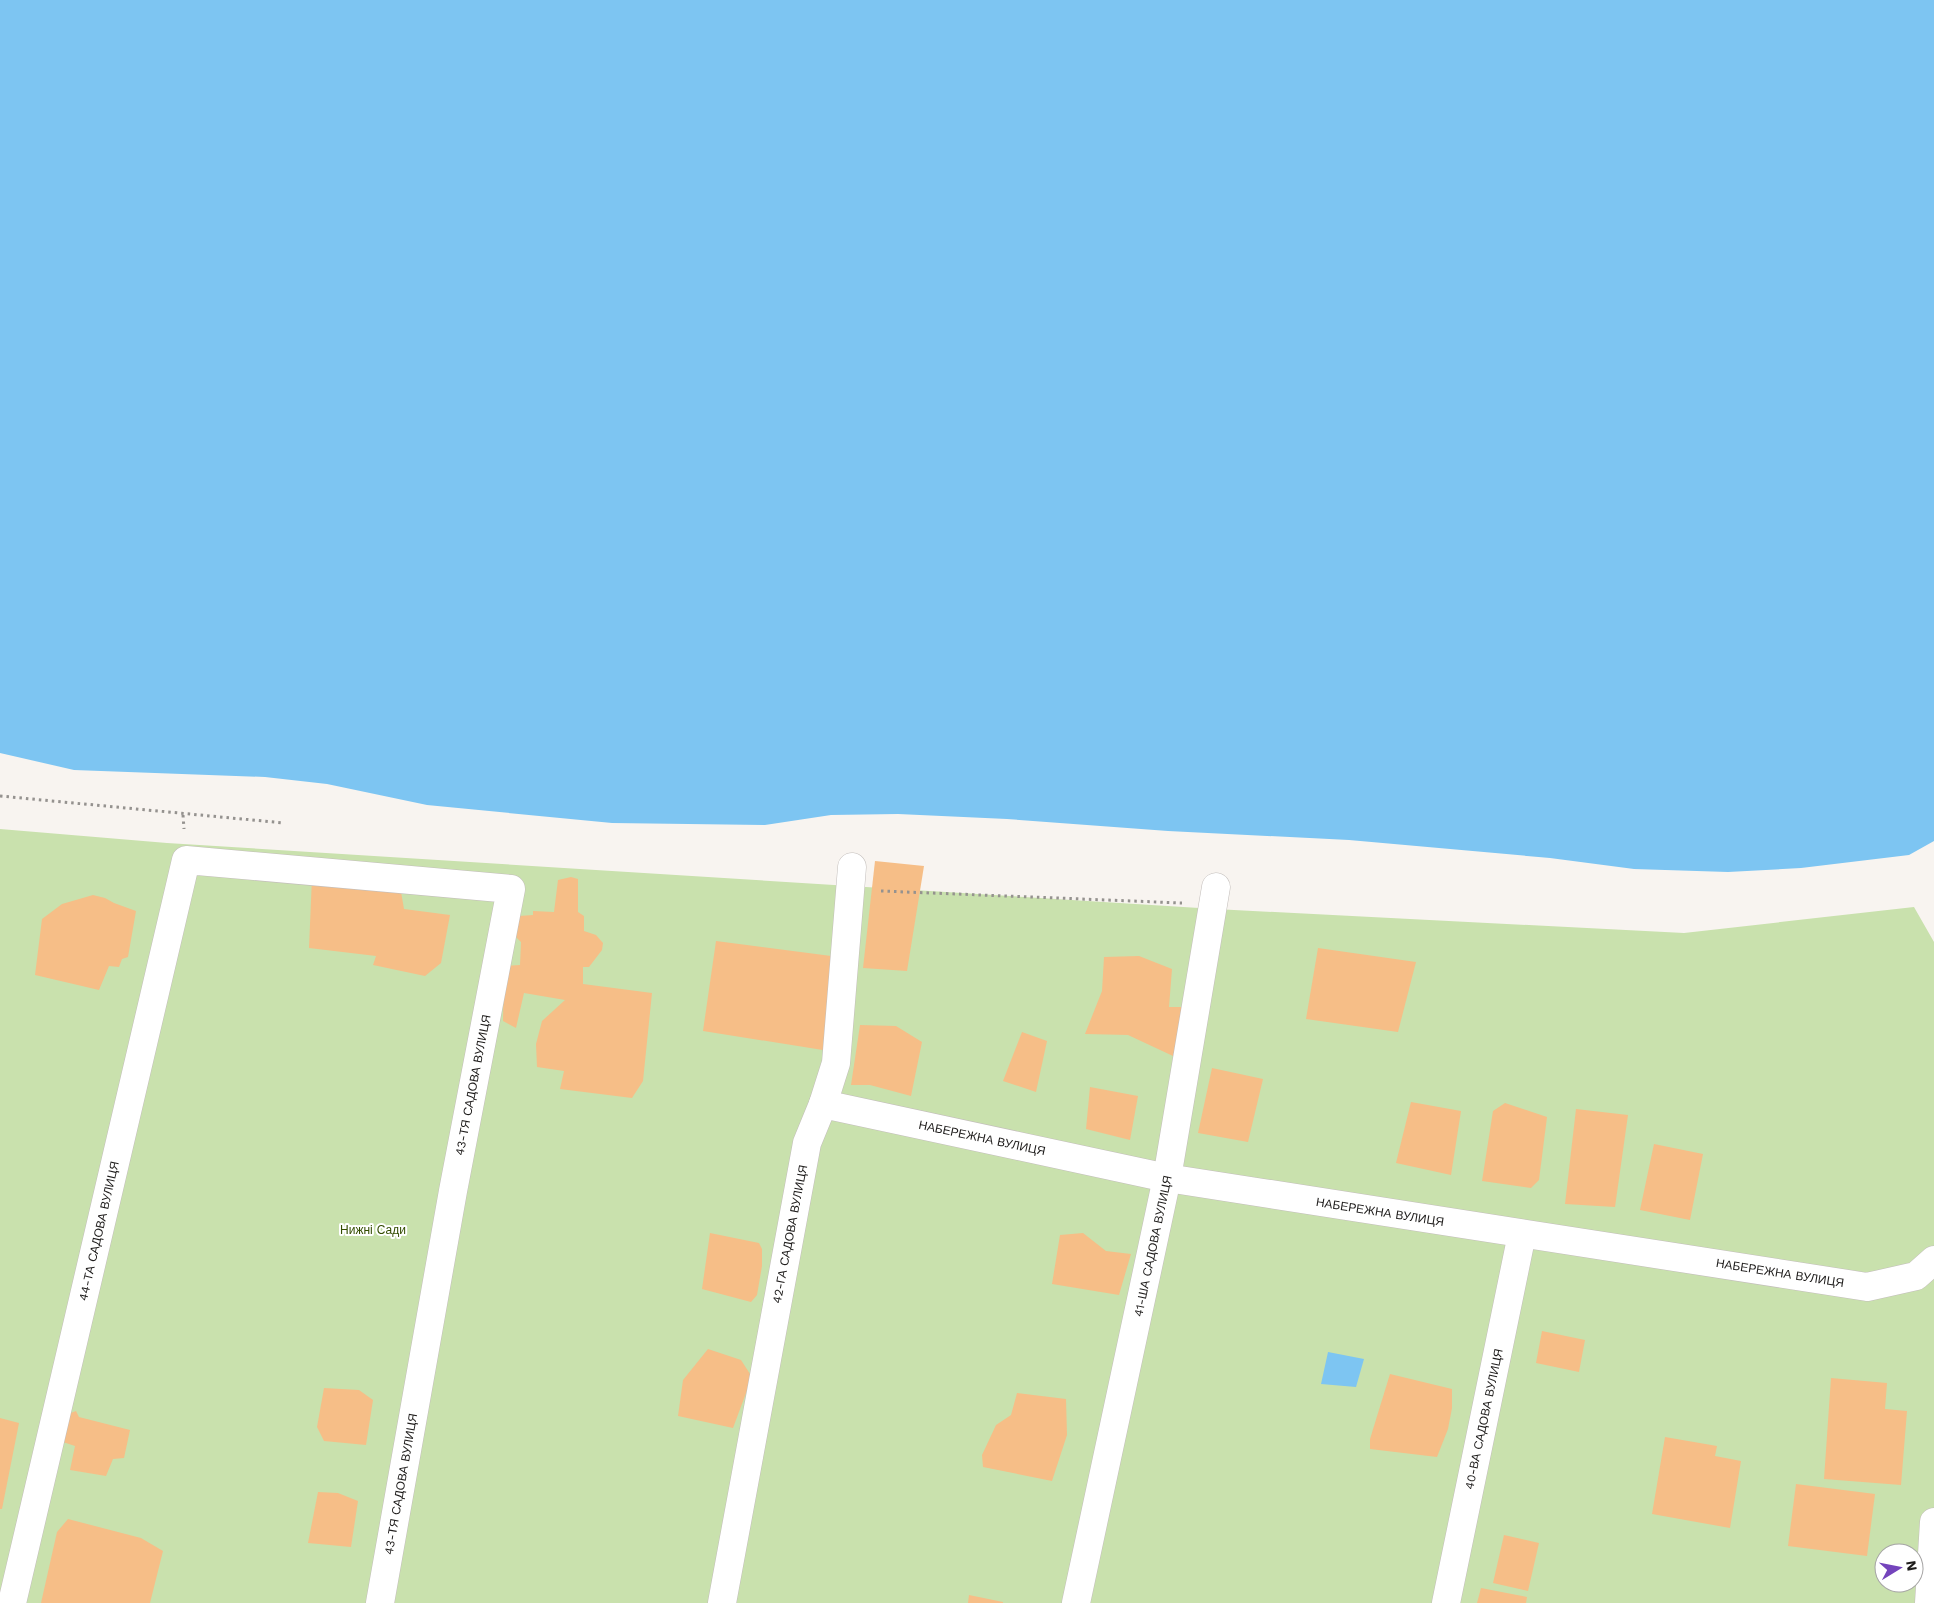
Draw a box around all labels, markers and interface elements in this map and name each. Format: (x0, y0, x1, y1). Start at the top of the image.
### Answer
street label: 43-ТЯ САДОВА ВУЛИЦЯ (452, 1013, 494, 1157)
street label: НАБЕРЕЖНА ВУЛИЦЯ (917, 1118, 1047, 1158)
street label: 44-ТА САДОВА ВУЛИЦЯ (76, 1160, 122, 1302)
street label: 42-ГА САДОВА ВУЛИЦЯ (770, 1164, 810, 1304)
street label: 41-ША САДОВА ВУЛИЦЯ (1131, 1174, 1175, 1318)
street label: НАБЕРЕЖНА ВУЛИЦЯ (1315, 1195, 1445, 1229)
park label: Нижні Сади (340, 1223, 406, 1237)
street label: НАБЕРЕЖНА ВУЛИЦЯ (1715, 1256, 1845, 1290)
street label: 40-ВА САДОВА ВУЛИЦЯ (1462, 1347, 1506, 1491)
street label: 43-ТЯ САДОВА ВУЛИЦЯ (382, 1412, 420, 1556)
north arrow (1874, 1543, 1924, 1593)
text: N (1903, 1559, 1921, 1572)

